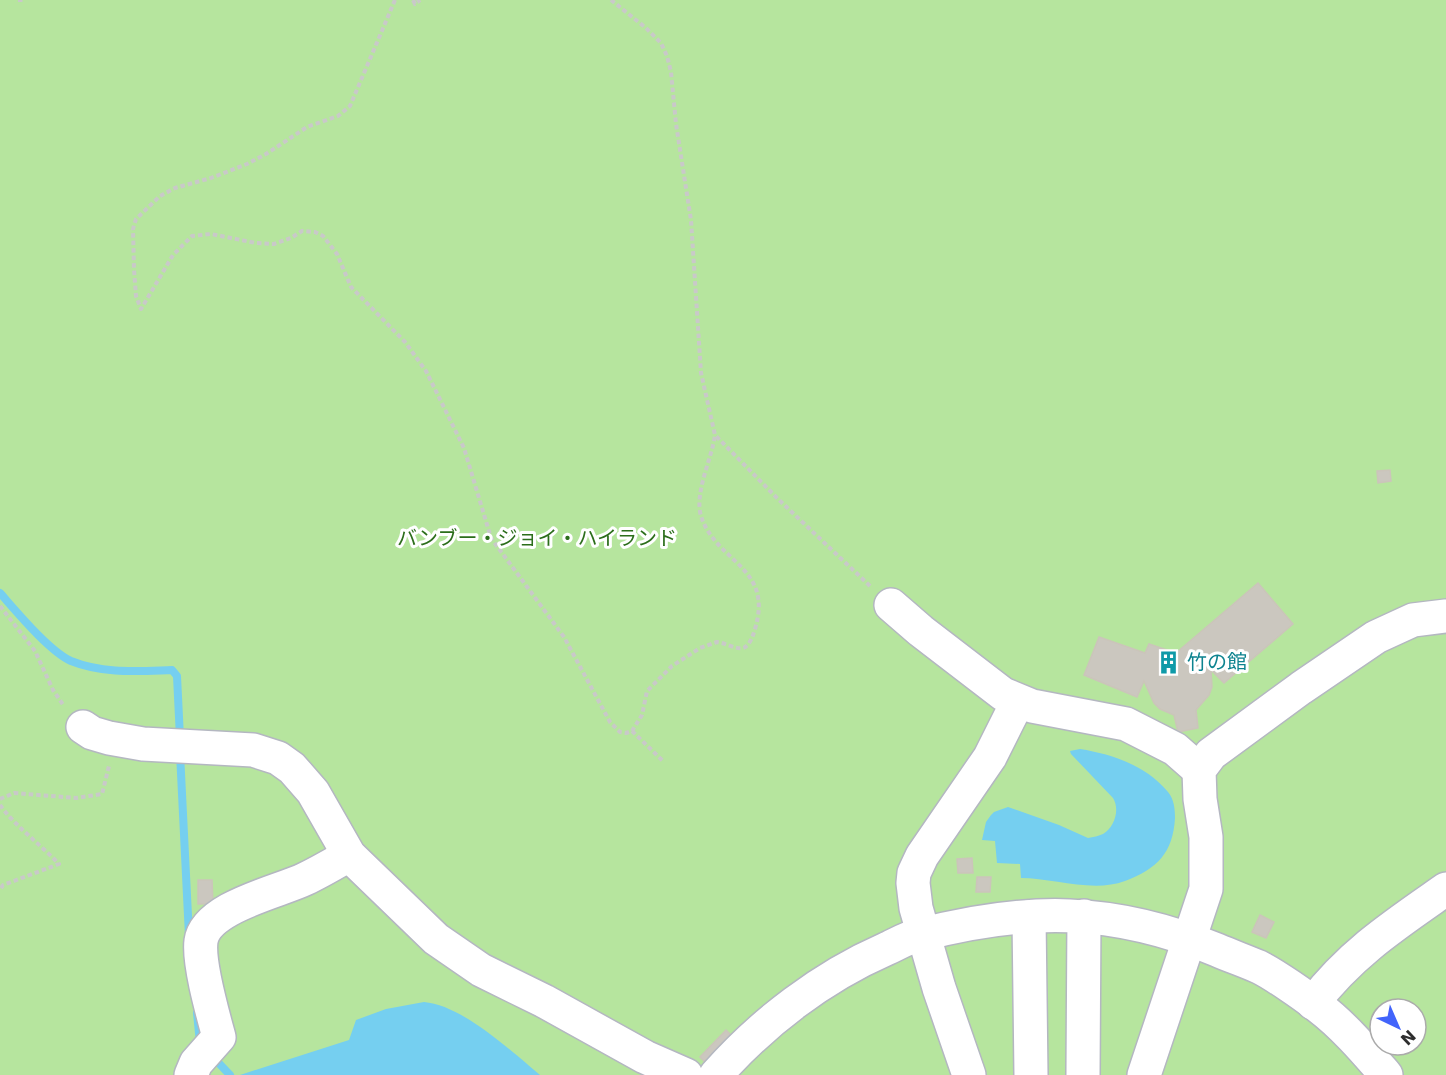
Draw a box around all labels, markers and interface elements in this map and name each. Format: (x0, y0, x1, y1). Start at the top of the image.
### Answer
park label: バンブー・ジョイ・ハイランド (397, 526, 677, 550)
building icon: 竹の館 (1156, 649, 1182, 675)
place label: 竹の館 (1187, 650, 1247, 674)
north arrow (1368, 997, 1428, 1057)
text: N (1397, 1026, 1419, 1049)

